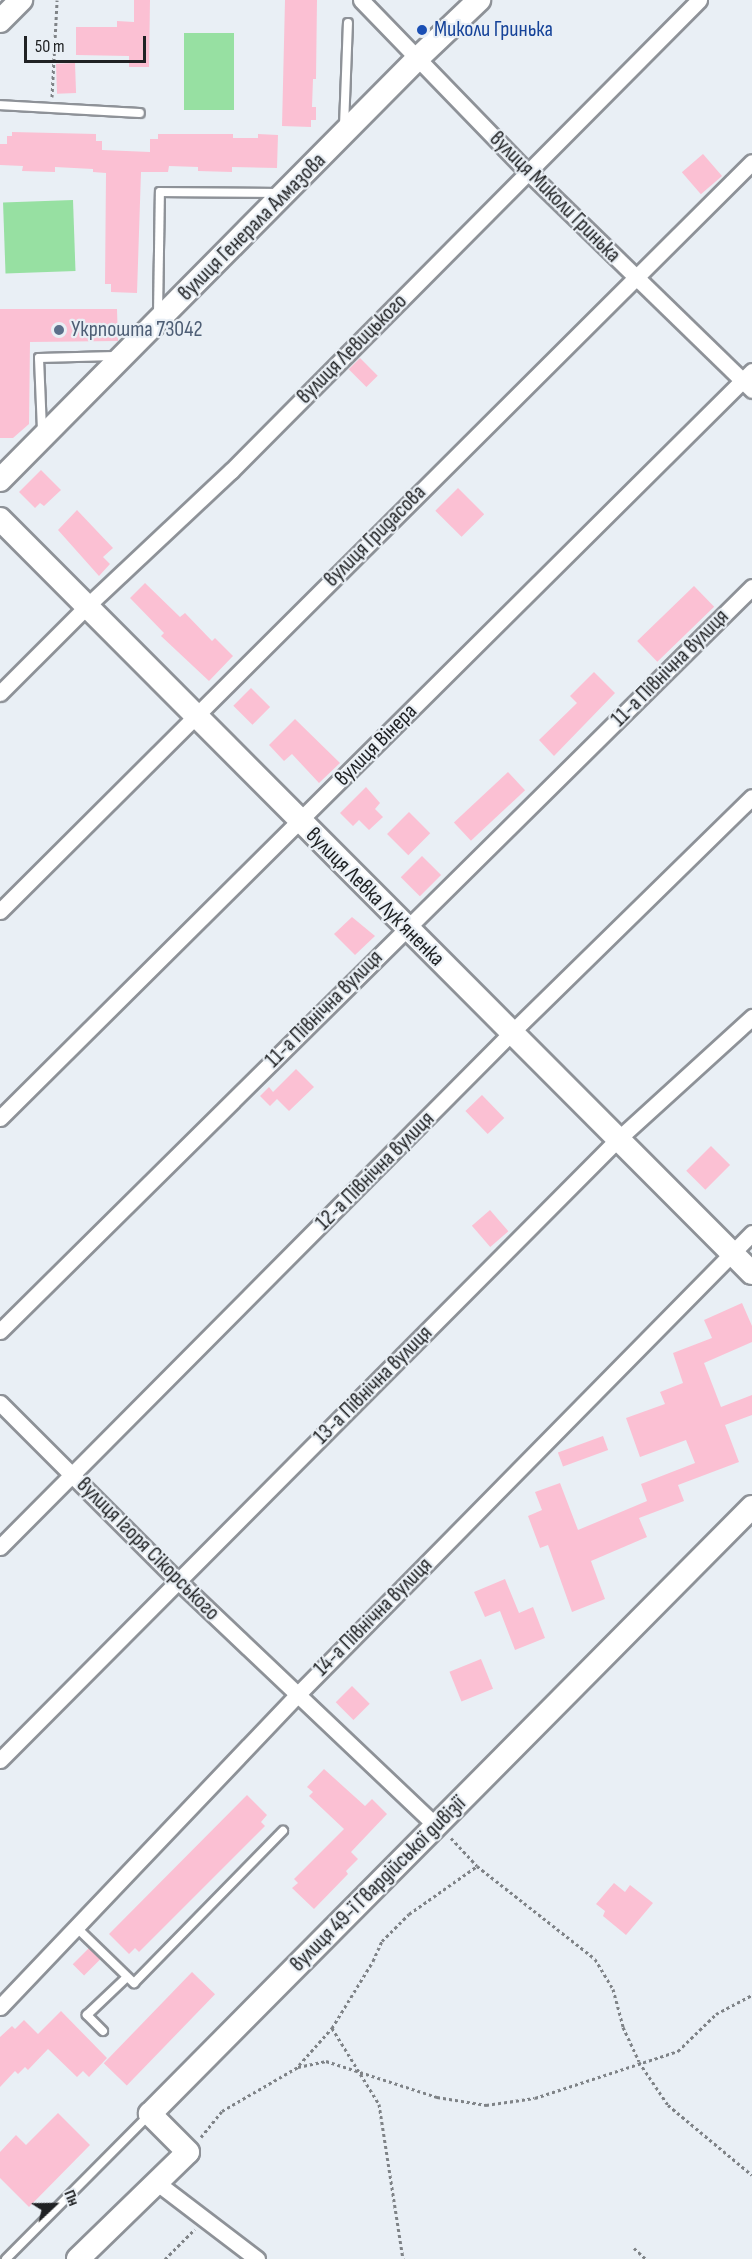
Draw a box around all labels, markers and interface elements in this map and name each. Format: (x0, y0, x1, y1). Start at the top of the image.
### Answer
place label: Миколи Гринька (434, 17, 553, 43)
marker: Миколи Гринька (415, 23, 429, 37)
scale bar (27, 24, 148, 62)
text: 50 m (35, 36, 65, 57)
street label: вулиця Миколи Гринька (484, 126, 626, 268)
street label: вулиця Генерала Алмазова (173, 148, 331, 306)
street label: вулиця Левицького (291, 288, 413, 410)
place label: Укрпошта 73042 (71, 317, 203, 343)
marker: Укрпошта 73042 (52, 323, 66, 337)
street label: вулиця Гридасова (318, 479, 432, 593)
street label: 11-а Північна вулиця (606, 604, 734, 732)
street label: вулиця Вінера (329, 698, 423, 792)
street label: вулиця Левка Лук'яненка (300, 822, 450, 972)
street label: 11-а Північна вулиця (260, 945, 388, 1073)
street label: 12-а Північна вулиця (310, 1106, 440, 1236)
street label: 13-а Північна вулиця (308, 1320, 438, 1450)
street label: вулиця Ігоря Сікорського (71, 1472, 225, 1626)
street label: 14-а Північна вулиця (308, 1552, 438, 1682)
street label: вулиця 49-ї Гвардійської дивізії (285, 1791, 471, 1977)
north arrow (24, 2175, 84, 2235)
text: Пн (59, 2187, 83, 2209)

